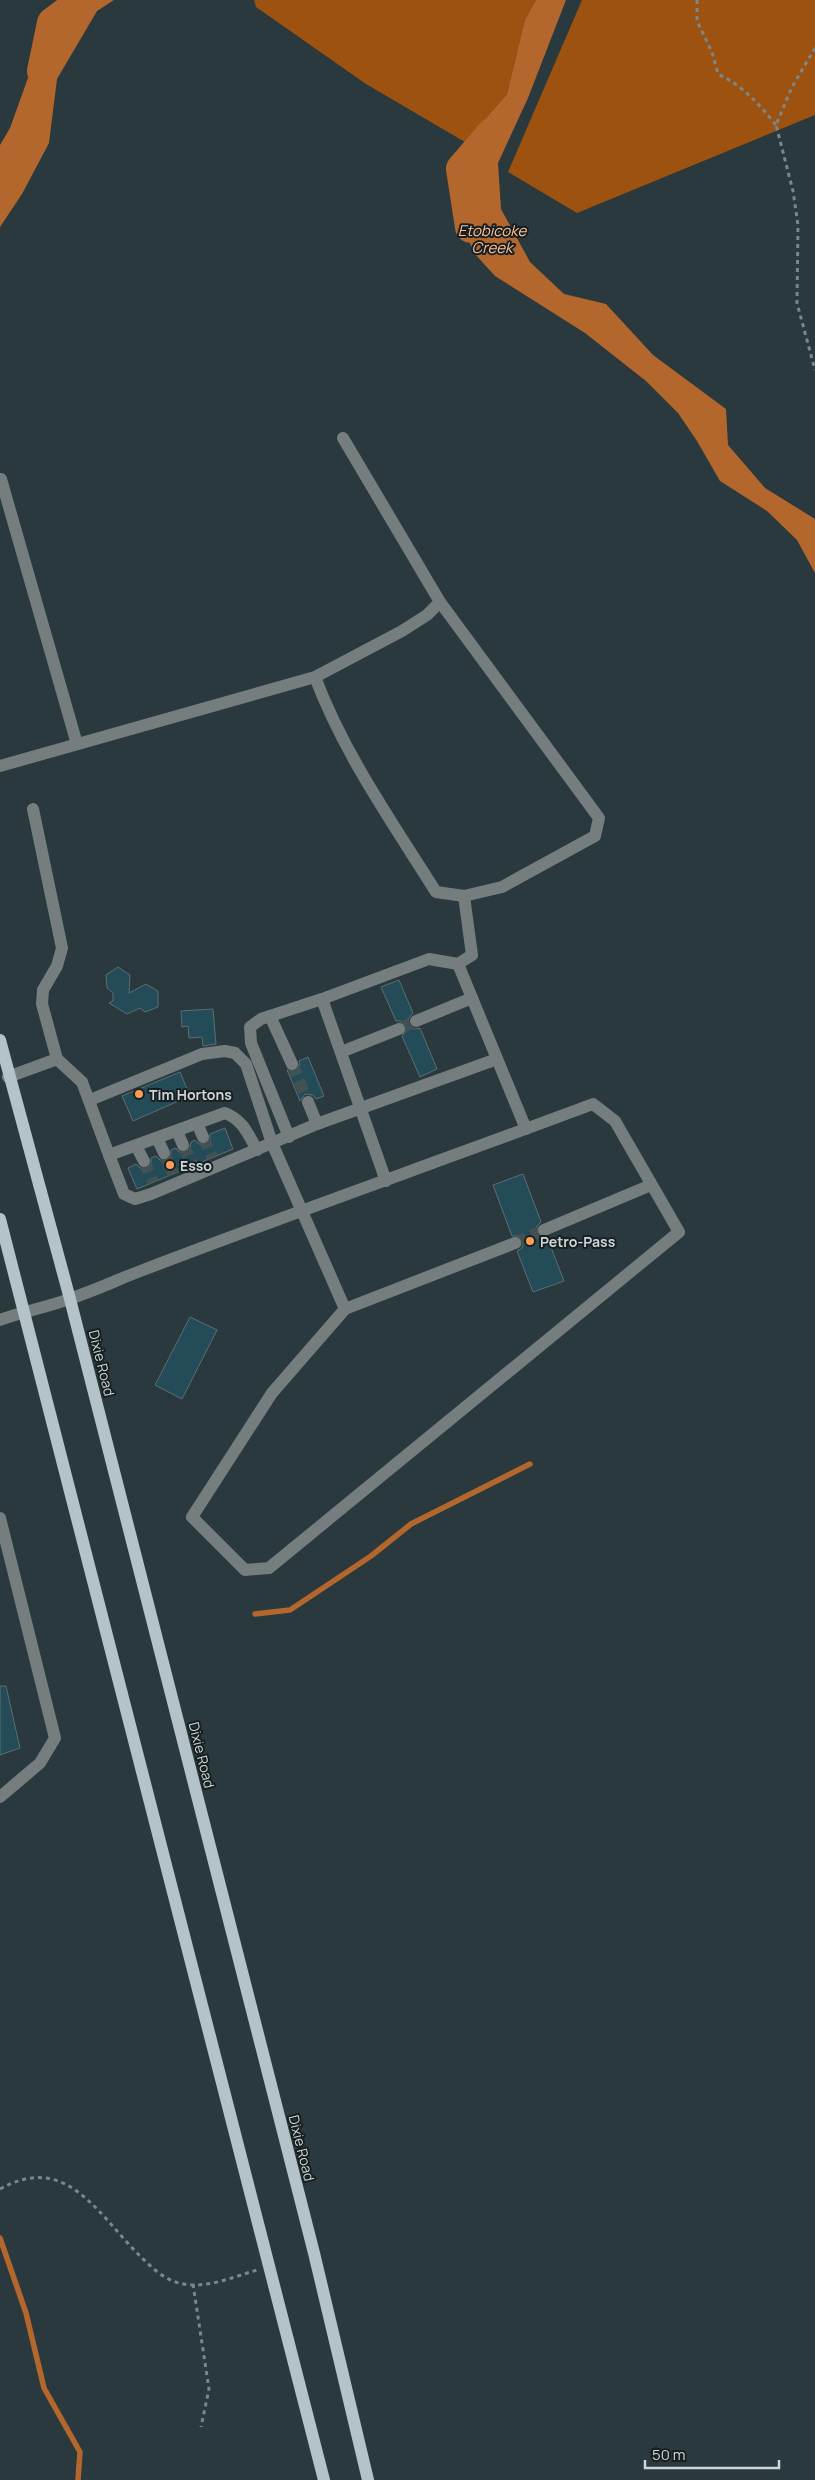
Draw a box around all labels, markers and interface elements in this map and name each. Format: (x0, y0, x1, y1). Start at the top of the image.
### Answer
water label: Etobicoke Creek (458, 220, 527, 258)
place label: Tim Hortons (149, 1085, 232, 1104)
marker: Tim Hortons (133, 1088, 145, 1100)
place label: Esso (180, 1156, 212, 1175)
marker: Esso (164, 1159, 176, 1171)
place label: Petro-Pass (540, 1232, 616, 1251)
marker: Petro-Pass (524, 1235, 536, 1247)
street label: Dixie Road (85, 1328, 119, 1398)
street label: Dixie Road (185, 1720, 219, 1790)
street label: Dixie Road (285, 2113, 319, 2183)
scale bar (645, 2438, 779, 2470)
text: 50 m (652, 2444, 686, 2465)

